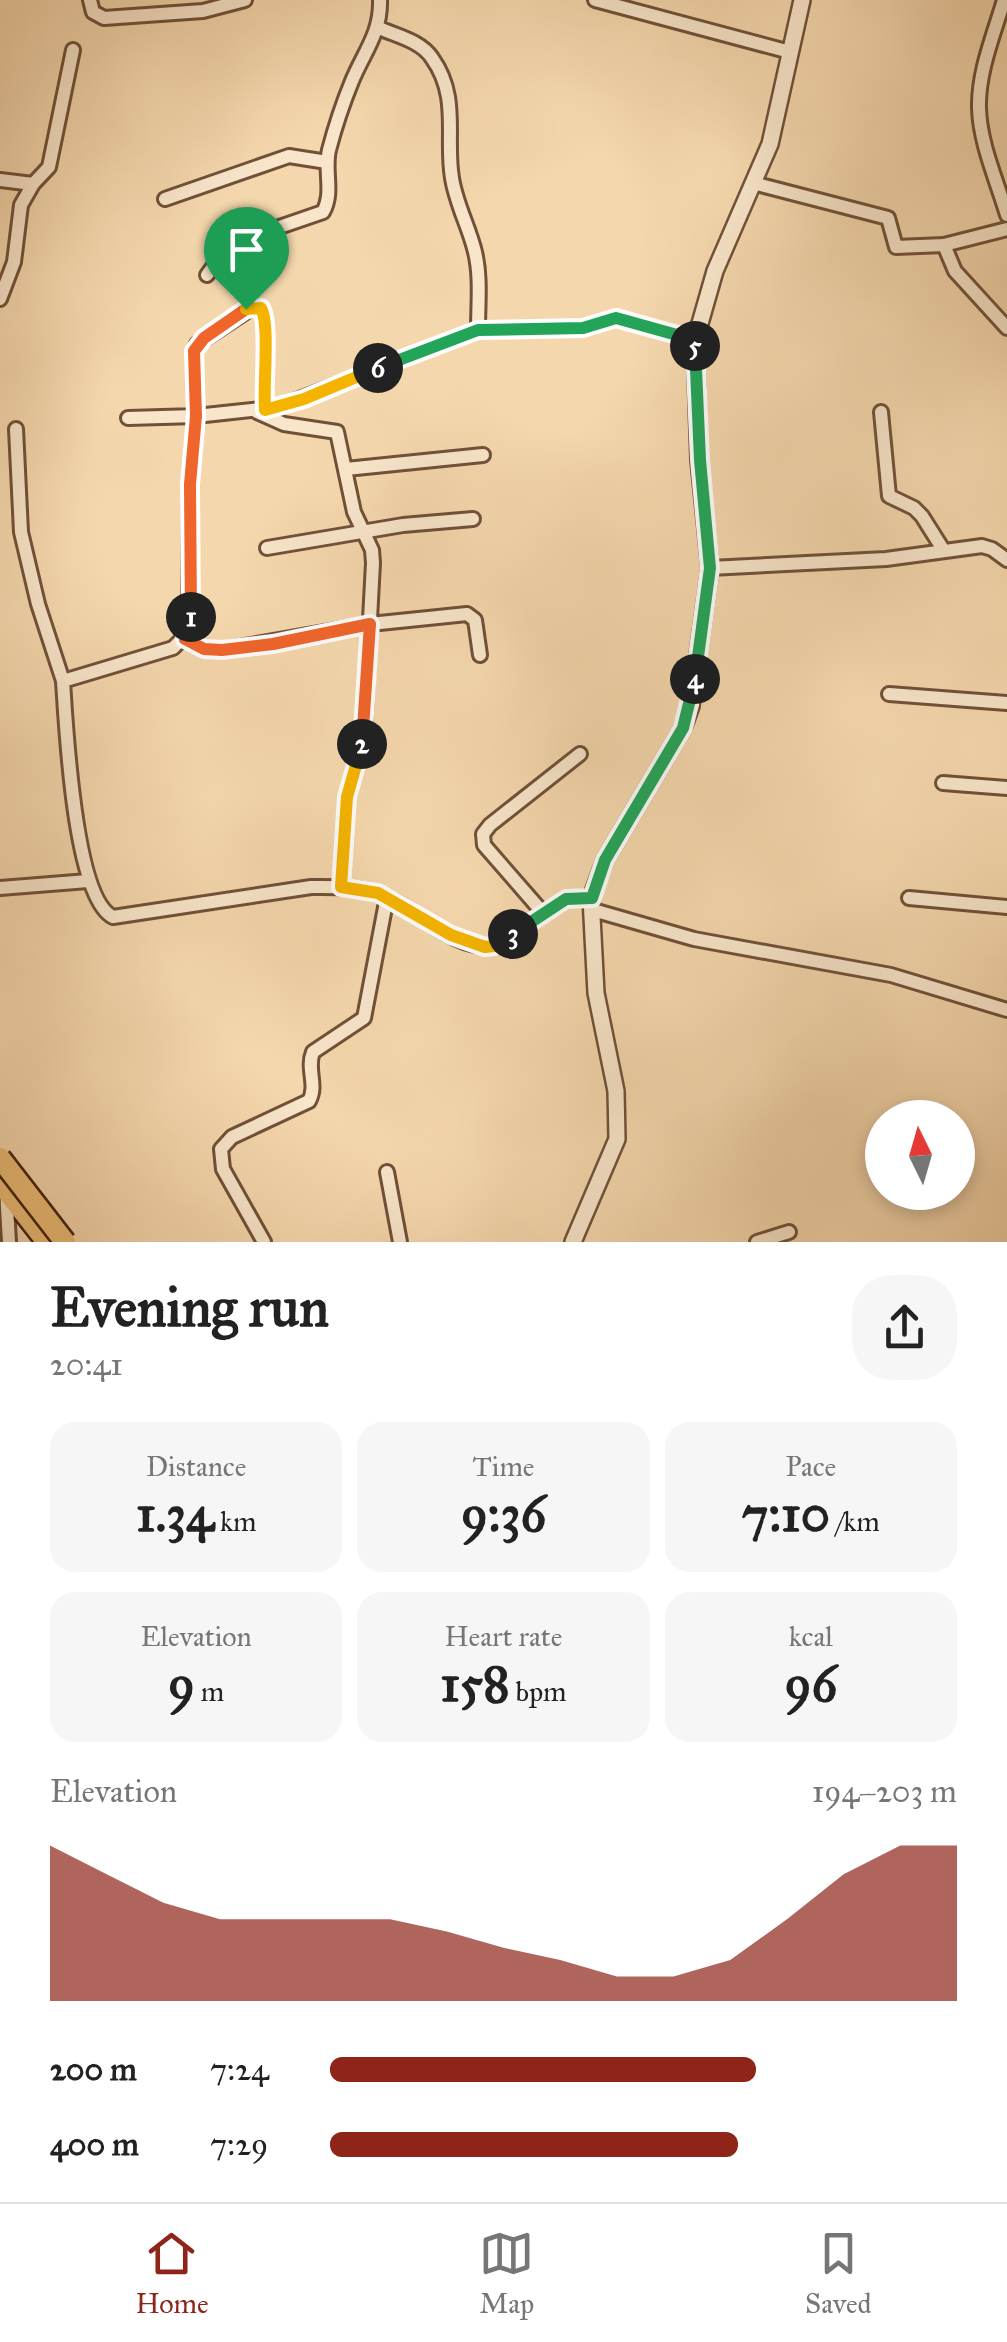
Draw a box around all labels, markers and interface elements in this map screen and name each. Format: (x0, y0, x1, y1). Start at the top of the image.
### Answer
pin (204, 207, 289, 310)
icon: arrive (219, 222, 274, 277)
pin: 5 (670, 321, 720, 371)
text: 5 (688, 328, 702, 363)
pin: 6 (353, 343, 403, 393)
text: 6 (371, 350, 385, 385)
pin: 1 (166, 592, 216, 642)
text: 1 (185, 599, 197, 634)
pin: 4 (670, 654, 720, 704)
text: 4 (687, 661, 703, 696)
pin: 2 (337, 719, 387, 769)
text: 2 (355, 726, 369, 761)
pin: 3 (488, 909, 538, 959)
text: 3 (507, 916, 519, 951)
north arrow (865, 1100, 975, 1210)
map controls (865, 1100, 975, 1210)
text: Evening run (50, 1274, 329, 1341)
button: share (852, 1275, 957, 1380)
text: 20:41 (50, 1345, 123, 1384)
text: Distance (146, 1449, 246, 1484)
text: Time (472, 1449, 534, 1484)
text: Pace (785, 1449, 836, 1484)
text: 1.34 (136, 1484, 214, 1545)
text: 9:36 (461, 1484, 546, 1545)
text: 7:10 (742, 1484, 830, 1545)
text: km (214, 1504, 256, 1539)
text: /km (830, 1504, 880, 1539)
text: Elevation (141, 1619, 252, 1654)
text: Heart rate (445, 1619, 562, 1654)
text: kcal (789, 1619, 833, 1654)
text: 9 (168, 1654, 195, 1715)
text: 158 (440, 1654, 510, 1715)
text: 96 (785, 1654, 837, 1715)
text: m (195, 1674, 224, 1709)
text: bpm (510, 1674, 567, 1709)
text: Elevation (50, 1772, 177, 1811)
text: 194–203 m (812, 1772, 957, 1811)
text: 200 m (50, 2050, 137, 2089)
text: 7:24 (210, 2050, 269, 2089)
text: 400 m (50, 2125, 139, 2164)
text: 7:29 (210, 2125, 268, 2164)
tab: Home (135, 2226, 209, 2321)
tab: Map (479, 2226, 534, 2321)
tab: Saved (805, 2226, 872, 2321)

